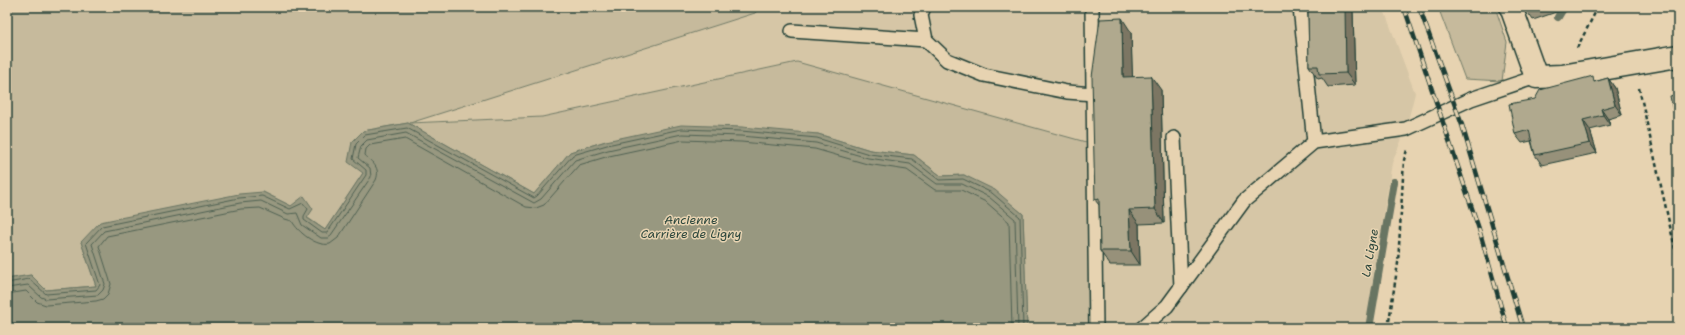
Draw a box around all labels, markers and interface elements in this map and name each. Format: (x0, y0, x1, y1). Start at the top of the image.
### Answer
water label: Ancienne Carrière de Ligny (641, 212, 741, 242)
water label: La Ligne (1358, 227, 1382, 278)

